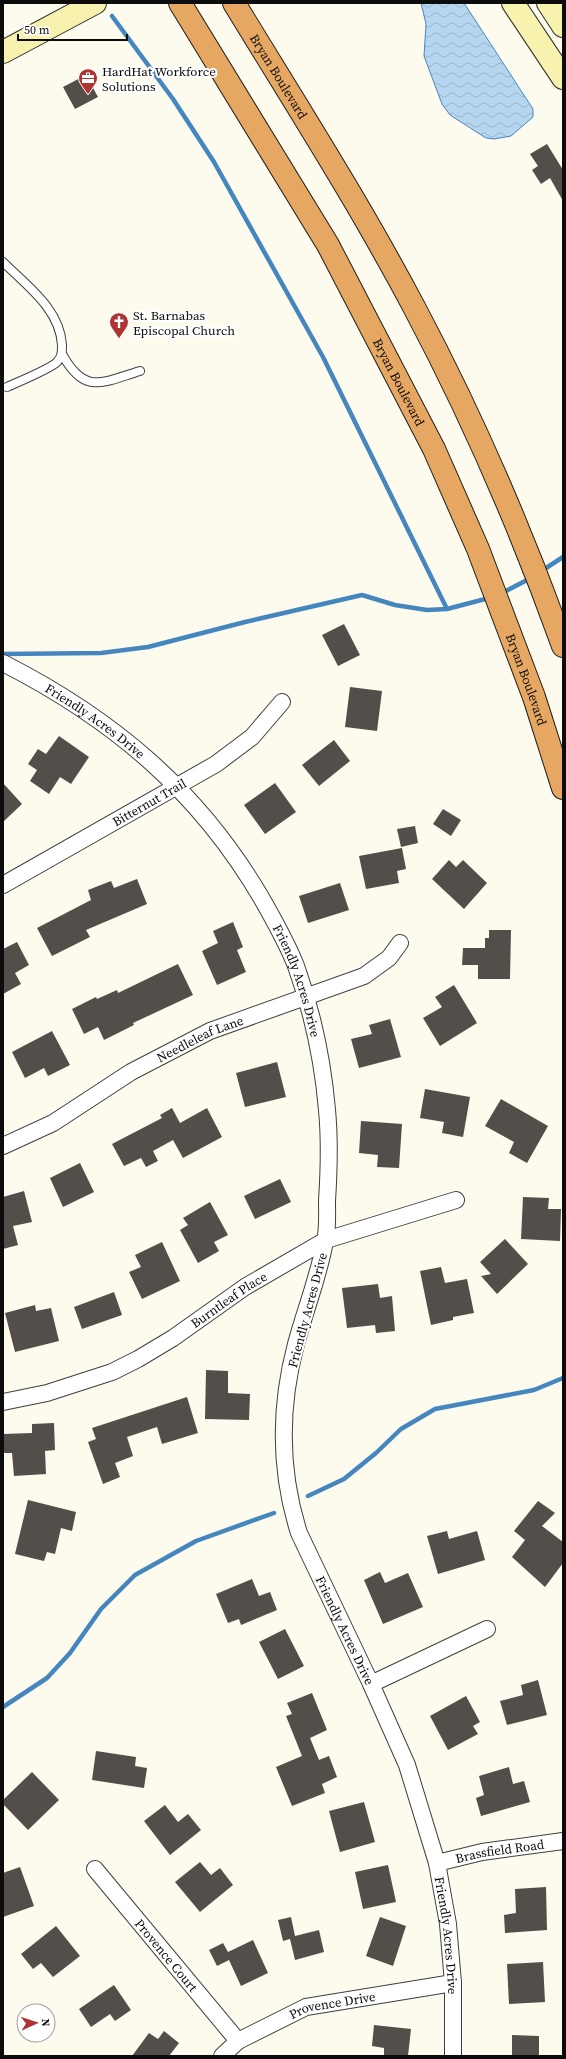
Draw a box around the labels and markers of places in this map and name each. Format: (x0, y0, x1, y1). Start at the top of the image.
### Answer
place label: HardHat Workforce Solutions (102, 63, 216, 95)
office icon: HardHat Workforce Solutions (77, 67, 99, 95)
place label: St. Barnabas Episcopal Church (133, 307, 235, 339)
church icon: St. Barnabas Episcopal Church (108, 311, 130, 339)

